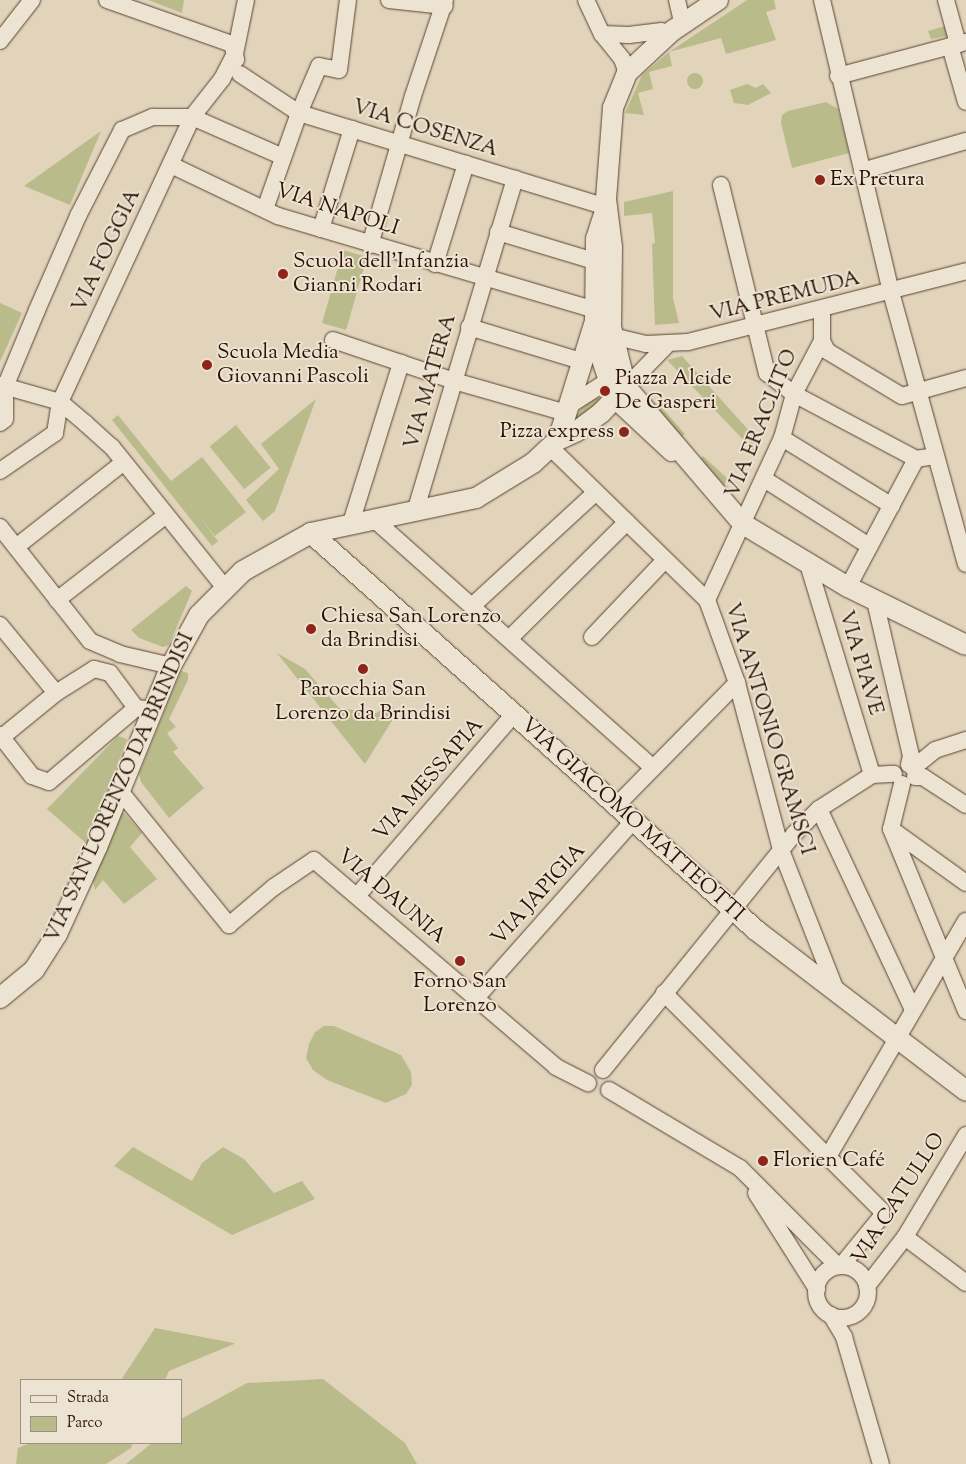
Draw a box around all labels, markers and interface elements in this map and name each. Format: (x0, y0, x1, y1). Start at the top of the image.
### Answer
street label: VIA COSENZA (349, 95, 501, 163)
place label: Ex Pretura (830, 167, 925, 193)
marker: Ex Pretura (814, 174, 826, 186)
street label: VIA NAPOLI (272, 178, 402, 242)
street label: VIA FOGGIA (67, 185, 147, 317)
place label: Scuola dell'Infanzia Gianni Rodari (293, 249, 469, 299)
street label: VIA PREMUDA (707, 266, 863, 328)
marker: Scuola dell'Infanzia Gianni Rodari (277, 268, 289, 280)
street label: VIA MATERA (400, 312, 462, 452)
place label: Scuola Media Giovanni Pascoli (217, 340, 369, 390)
street label: VIA ERACLITO (721, 346, 803, 502)
marker: Scuola Media Giovanni Pascoli (201, 359, 213, 371)
place label: Piazza Alcide De Gasperi (615, 366, 732, 416)
marker: Piazza Alcide De Gasperi (599, 385, 611, 397)
place label: Pizza express (500, 419, 614, 445)
marker: Pizza express (618, 426, 630, 438)
street label: VIA ANTONIO GRAMSCI (719, 600, 819, 858)
place label: Chiesa San Lorenzo da Brindisi (321, 604, 501, 654)
street label: VIA PIAVE (832, 608, 888, 718)
marker: Chiesa San Lorenzo da Brindisi (305, 623, 317, 635)
street label: VIA SAN LORENZO DA BRINDISI (40, 629, 200, 947)
marker: Parocchia San Lorenzo da Brindisi (357, 663, 369, 675)
place label: Parocchia San Lorenzo da Brindisi (275, 677, 451, 727)
street label: VIA MESSAPIA (369, 713, 489, 847)
street label: VIA GIACOMO MATTEOTTI (515, 713, 749, 927)
street label: VIA JAPIGIA (487, 839, 591, 951)
street label: VIA DAUNIA (331, 844, 451, 950)
marker: Forno San Lorenzo (454, 955, 466, 967)
place label: Forno San Lorenzo (413, 969, 507, 1019)
street label: VIA CATULLO (847, 1129, 951, 1269)
place label: Florien Café (773, 1148, 885, 1174)
marker: Florien Café (757, 1155, 769, 1167)
legend (20, 1379, 182, 1444)
text: Strada (67, 1388, 109, 1409)
text: Parco (67, 1413, 103, 1434)

